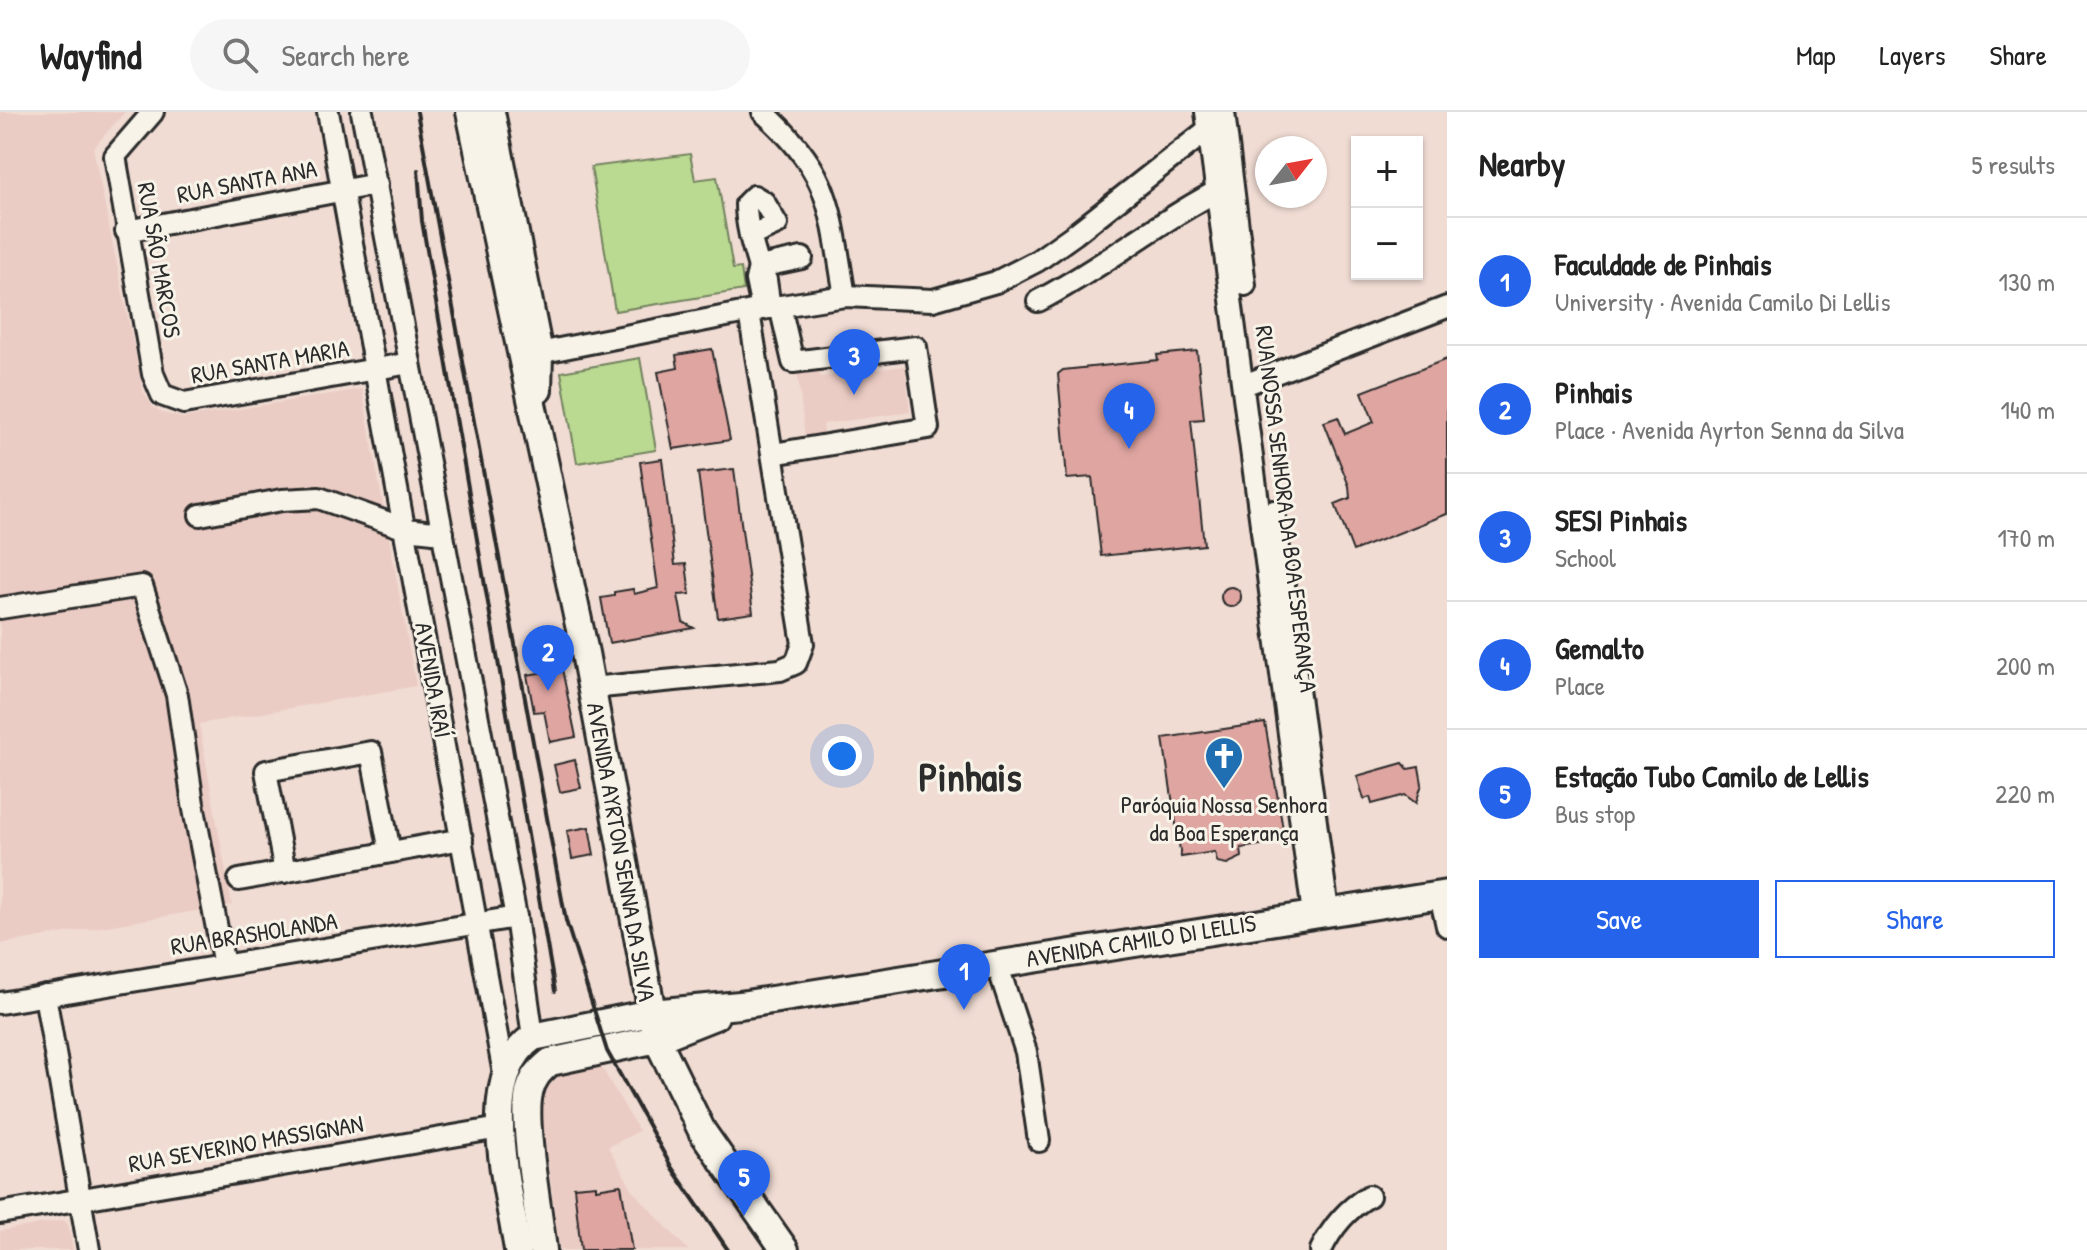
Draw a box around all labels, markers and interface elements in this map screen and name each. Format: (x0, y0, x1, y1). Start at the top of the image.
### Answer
search box (190, 19, 750, 91)
text: Wayfind (40, 29, 142, 81)
icon: search (218, 33, 262, 77)
text: Search here (282, 35, 410, 75)
text: Map (1796, 36, 1836, 74)
text: Layers (1880, 36, 1945, 74)
text: Share (1989, 36, 2047, 74)
north arrow (1255, 136, 1327, 208)
map controls (1351, 136, 1423, 280)
button: + (1351, 136, 1423, 208)
text: Nearby (1479, 141, 1565, 187)
text: 5 results (1971, 147, 2055, 182)
street label: RUA SANTA ANA (174, 152, 320, 210)
street label: RUA SÃO MARCOS (131, 180, 189, 340)
button: − (1351, 208, 1423, 280)
text: Faculdade de Pinhais (1555, 244, 1772, 284)
text: 1 (1500, 264, 1510, 299)
text: 130 m (1999, 264, 2055, 299)
text: University · Avenida Camilo Di Lellis (1555, 284, 1890, 319)
street label: RUA NOSSA SENHORA DA BOA ESPERANÇA (1249, 324, 1325, 694)
pin: 3 (828, 329, 880, 395)
street label: RUA SANTA MARIA (188, 331, 351, 391)
text: Pinhais (1555, 372, 1632, 412)
pin: 4 (1103, 383, 1155, 449)
text: 2 (1499, 392, 1511, 427)
text: 140 m (2001, 392, 2055, 427)
text: Place · Avenida Ayrton Senna da Silva (1555, 412, 1904, 447)
text: SESI Pinhais (1555, 500, 1687, 540)
text: 3 (1499, 520, 1511, 555)
text: 170 m (1997, 520, 2055, 555)
text: School (1555, 540, 1616, 575)
street label: AVENIDA IRAÍ (408, 620, 460, 740)
pin: 2 (522, 625, 574, 691)
text: Gemalto (1555, 628, 1644, 668)
text: 4 (1500, 648, 1510, 683)
text: 200 m (1996, 648, 2055, 683)
text: Place (1555, 668, 1605, 703)
street label: AVENIDA AYRTON SENNA DA SILVA (580, 700, 664, 1004)
church icon: Paróquia Nossa Senhora da Boa Esperança (1203, 735, 1245, 790)
your location (822, 736, 862, 776)
district label: Pinhais (918, 749, 1022, 803)
text: Estação Tubo Camilo de Lellis (1555, 756, 1869, 796)
text: 5 (1500, 776, 1511, 811)
text: 220 m (1995, 776, 2055, 811)
place label: Paróquia Nossa Senhora da Boa Esperança (1121, 788, 1327, 848)
text: Bus stop (1555, 796, 1635, 831)
button: Save (1479, 880, 1759, 958)
button: Share (1775, 880, 2055, 958)
street label: RUA BRASHOLANDA (168, 904, 340, 962)
street label: AVENIDA CAMILO DI LELLIS (1024, 906, 1258, 974)
pin: 1 (938, 944, 990, 1010)
street label: RUA SEVERINO MASSIGNAN (126, 1107, 366, 1179)
pin: 5 (718, 1150, 770, 1216)

